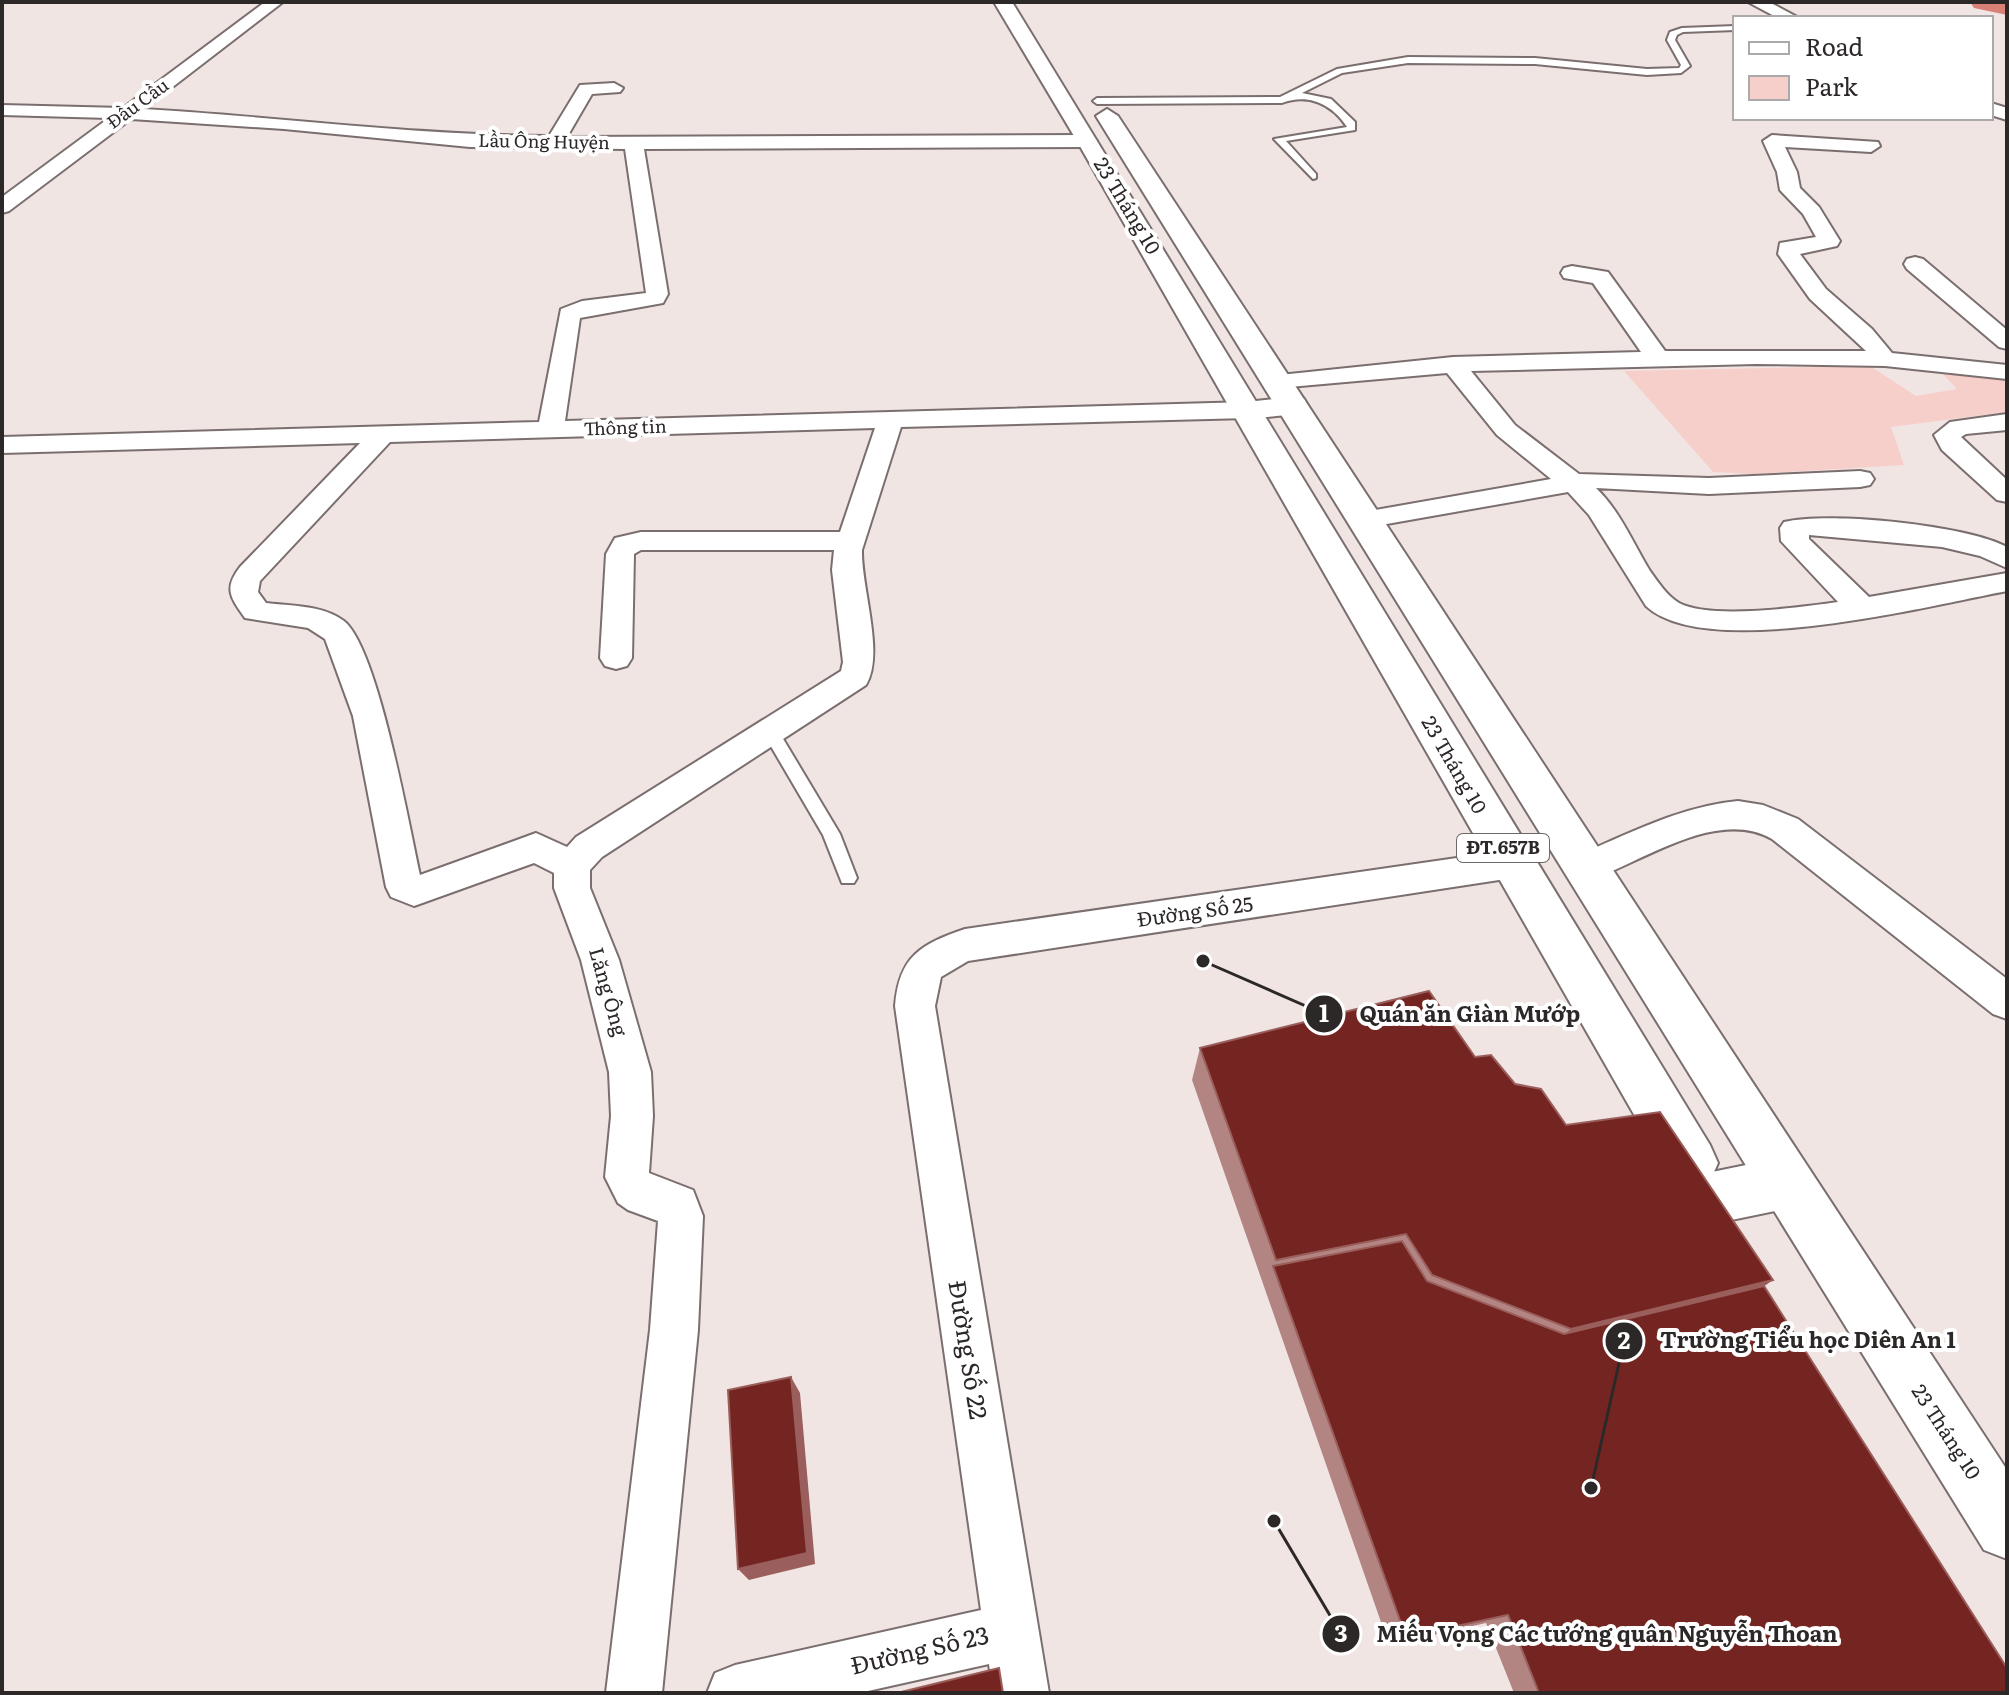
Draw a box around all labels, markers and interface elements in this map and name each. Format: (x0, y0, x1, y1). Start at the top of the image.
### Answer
legend (1733, 16, 1993, 120)
text: Road (1805, 28, 1864, 63)
text: Park (1805, 68, 1858, 103)
street label: Đầu Cầu (100, 71, 174, 135)
street label: Lầu Ông Huyện (478, 126, 610, 155)
street label: 23 Tháng 10 (1088, 151, 1169, 259)
street label: Thông tin (583, 412, 667, 441)
street label: 23 Tháng 10 (1416, 710, 1496, 818)
road number: ĐT.657B (1457, 834, 1549, 862)
street label: Đường Số 25 (1135, 887, 1255, 933)
street label: Lăng Ông (583, 943, 637, 1040)
callout: Quán ăn Giàn Mướp (1304, 991, 1597, 1037)
text: 1 (1319, 994, 1329, 1029)
text: Quán ăn Giàn Mướp (1360, 996, 1580, 1029)
street label: Đường Số 22 (941, 1278, 998, 1422)
callout: Trường Tiểu học Diên An 1 (1604, 1318, 1972, 1364)
text: 2 (1618, 1321, 1631, 1356)
text: Trường Tiểu học Diên An 1 (1660, 1322, 1956, 1355)
street label: 23 Tháng 10 (1906, 1377, 1990, 1485)
callout: Miếu Vọng Các tướng quân Nguyễn Thoan (1321, 1611, 1854, 1657)
text: 3 (1334, 1614, 1348, 1649)
street label: Đường Số 23 (847, 1616, 992, 1681)
text: Miếu Vọng Các tướng quân Nguyễn Thoan (1377, 1616, 1837, 1649)

